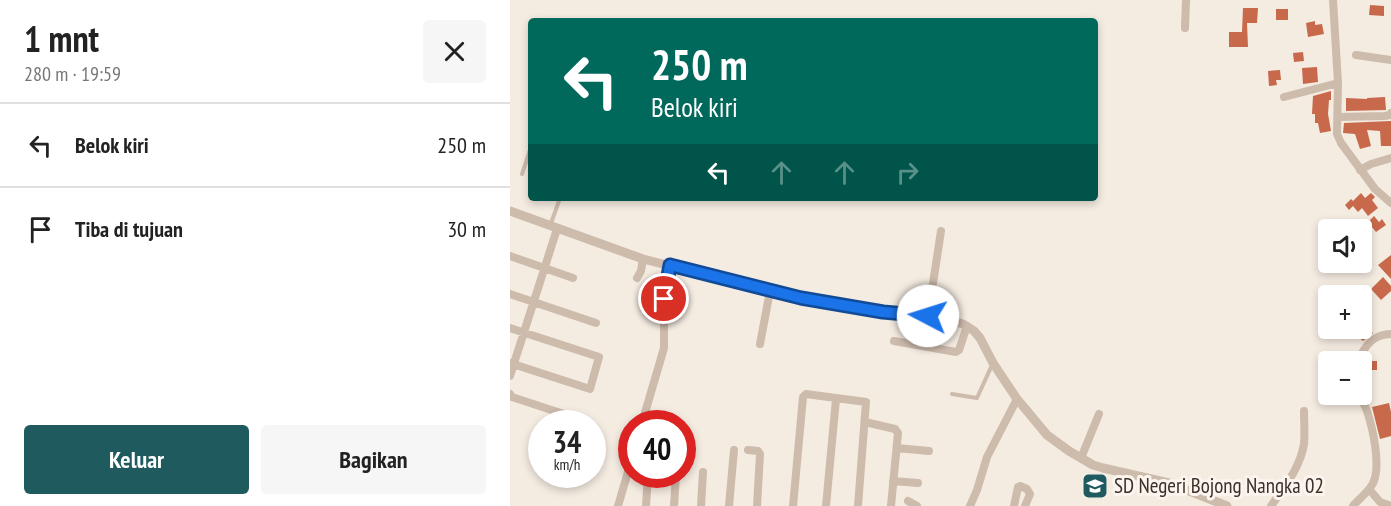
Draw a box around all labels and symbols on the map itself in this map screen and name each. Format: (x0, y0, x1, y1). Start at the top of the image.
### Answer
pin (638, 273, 689, 324)
position arrow (896, 284, 960, 348)
speed limit sign: 40 (618, 410, 696, 488)
school or university icon: SD Negeri Bojong Nangka 02 (1080, 471, 1110, 501)
place label: SD Negeri Bojong Nangka 02 (1114, 472, 1324, 499)

